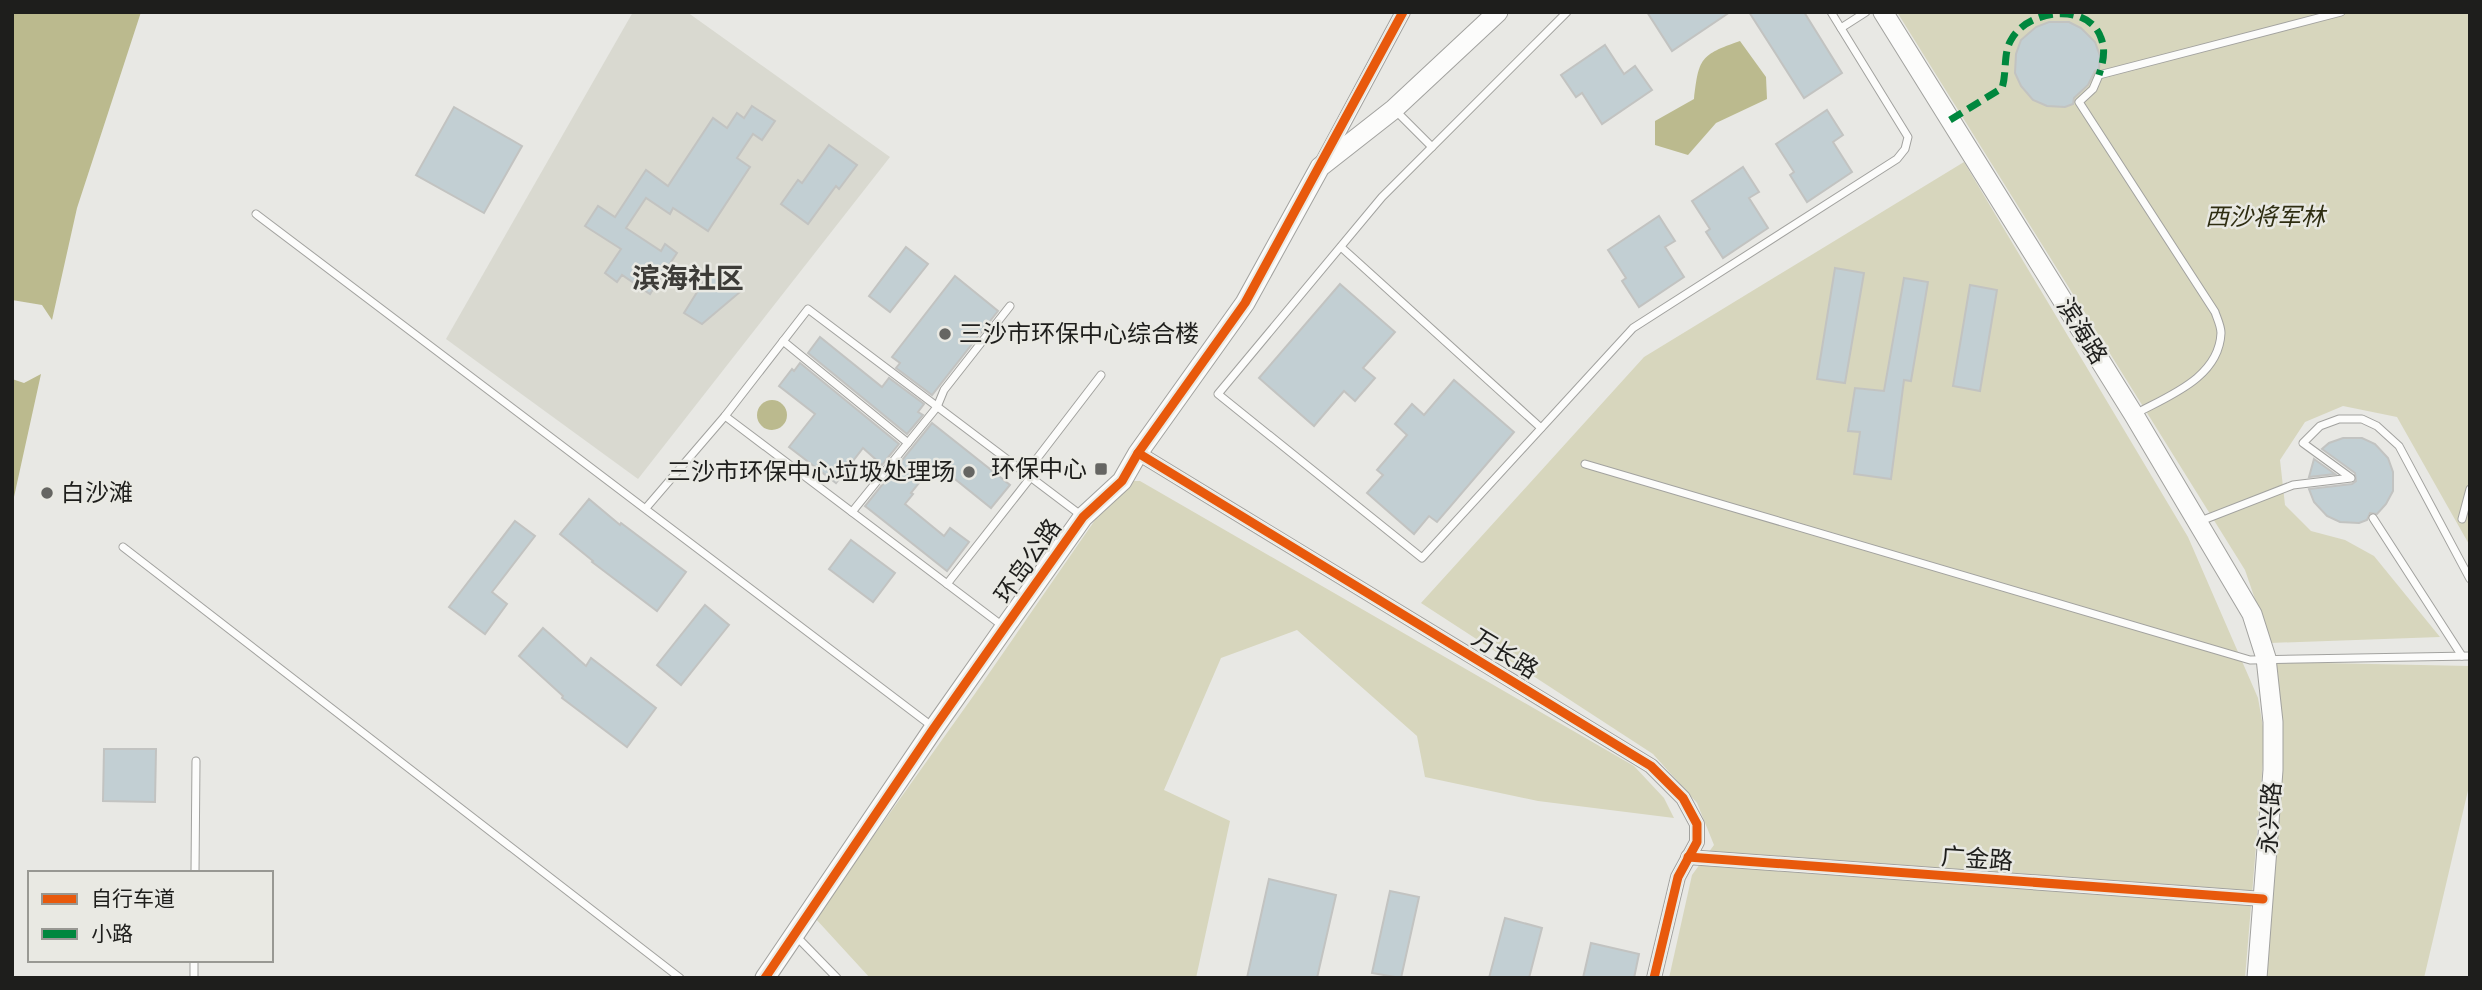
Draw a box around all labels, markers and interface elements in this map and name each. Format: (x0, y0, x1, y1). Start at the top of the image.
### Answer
park label: 西沙将军林 (2205, 203, 2328, 231)
district label: 滨海社区 (632, 262, 744, 295)
street label: 滨海路 (2051, 293, 2113, 369)
place label: 三沙市环保中心综合楼 (959, 320, 1199, 348)
marker: 三沙市环保中心综合楼 (937, 326, 953, 342)
place label: 环保中心 (991, 455, 1087, 483)
place label: 三沙市环保中心垃圾处理场 (667, 458, 955, 486)
marker: 环保中心 (1093, 461, 1109, 477)
marker: 三沙市环保中心垃圾处理场 (961, 464, 977, 480)
place label: 白沙滩 (61, 479, 133, 507)
marker: 白沙滩 (39, 485, 55, 501)
street label: 环岛公路 (989, 514, 1067, 608)
street label: 万长路 (1467, 623, 1543, 685)
street label: 永兴路 (2254, 781, 2286, 855)
street label: 广金路 (1940, 843, 2014, 875)
legend (28, 871, 273, 962)
text: 自行车道 (91, 887, 175, 911)
text: 小路 (91, 922, 133, 946)

